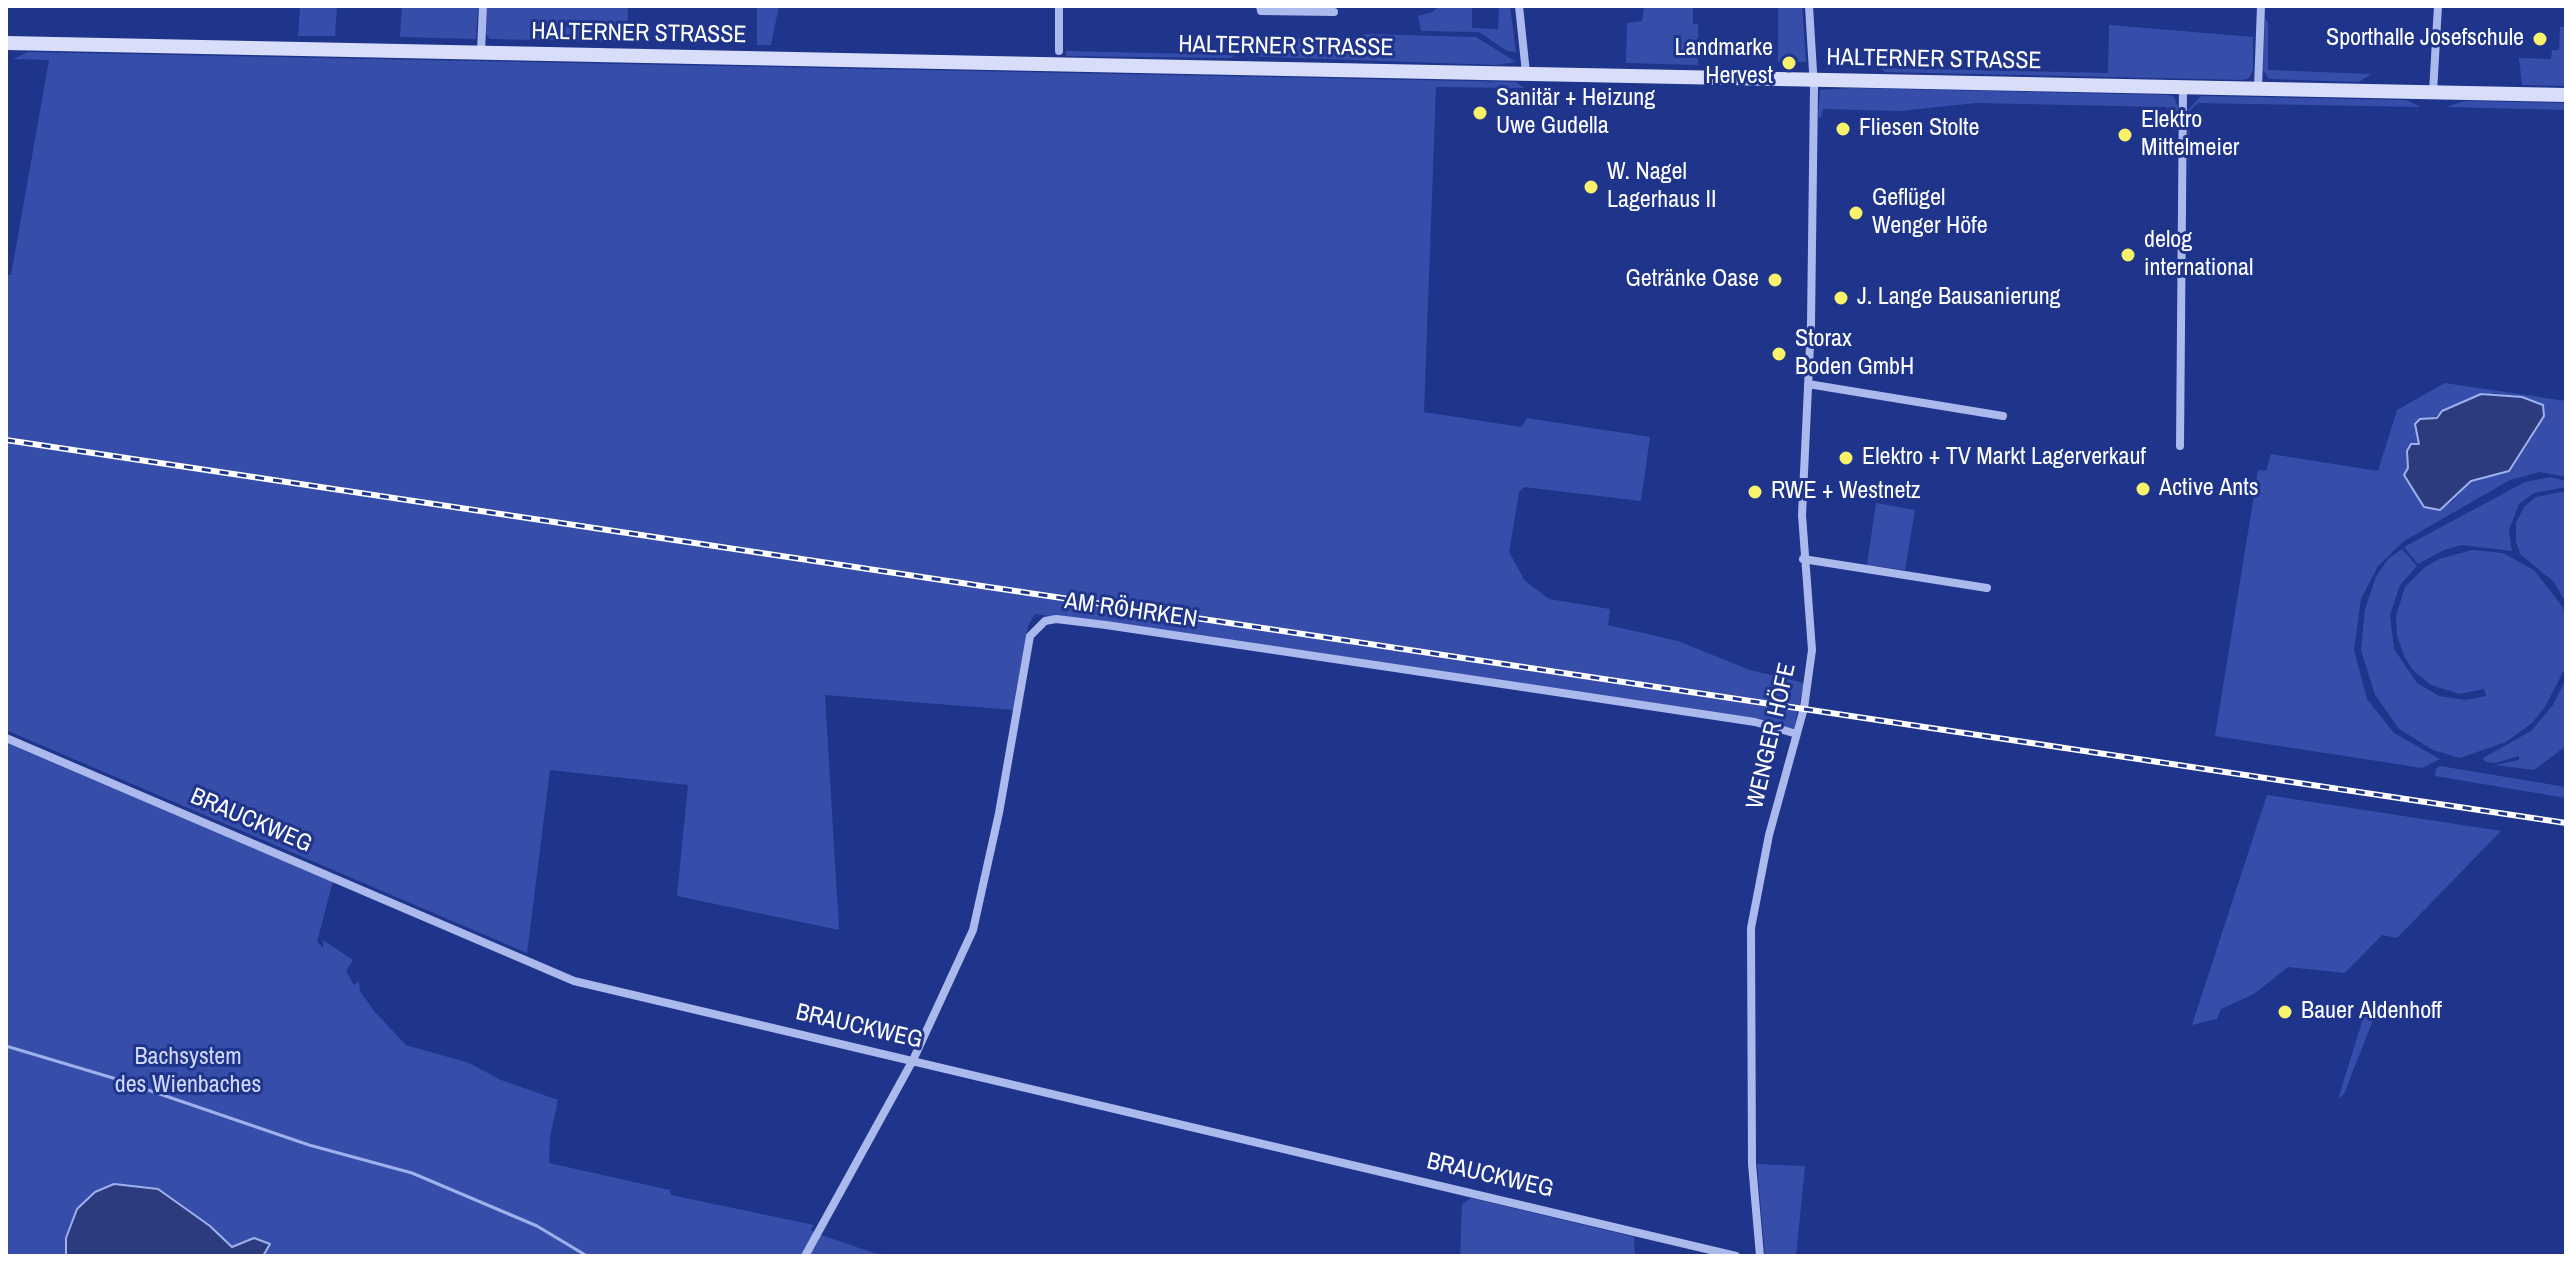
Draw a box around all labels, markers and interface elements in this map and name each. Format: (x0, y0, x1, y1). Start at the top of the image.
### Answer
street label: HALTERNER STRASSE (531, 18, 747, 50)
place label: Sporthalle Josefschule (2326, 25, 2524, 53)
marker: Sporthalle Josefschule (2531, 30, 2549, 48)
street label: HALTERNER STRASSE (1178, 31, 1394, 63)
place label: Landmarke Hervest (1675, 35, 1773, 91)
street label: HALTERNER STRASSE (1826, 44, 2042, 76)
marker: Landmarke Hervest (1780, 54, 1798, 72)
place label: Sanitär + Heizung Uwe Gudella (1496, 85, 1655, 141)
marker: Sanitär + Heizung Uwe Gudella (1471, 104, 1489, 122)
place label: Elektro Mittelmeier (2141, 107, 2239, 163)
place label: Fliesen Stolte (1859, 115, 1979, 143)
marker: Fliesen Stolte (1834, 120, 1852, 138)
marker: Elektro Mittelmeier (2116, 126, 2134, 144)
place label: W. Nagel Lagerhaus II (1607, 159, 1716, 215)
marker: W. Nagel Lagerhaus II (1582, 178, 1600, 196)
place label: Geflügel Wenger Höfe (1872, 185, 1988, 241)
marker: Geflügel Wenger Höfe (1847, 204, 1865, 222)
place label: delog international (2144, 227, 2253, 283)
marker: delog international (2119, 246, 2137, 264)
place label: Getränke Oase (1626, 266, 1759, 294)
marker: Getränke Oase (1766, 271, 1784, 289)
place label: J. Lange Bausanierung (1857, 284, 2061, 312)
marker: J. Lange Bausanierung (1832, 289, 1850, 307)
place label: Storax Boden GmbH (1795, 326, 1914, 382)
marker: Storax Boden GmbH (1770, 345, 1788, 363)
place label: Elektro + TV Markt Lagerverkauf (1862, 444, 2146, 472)
marker: Elektro + TV Markt Lagerverkauf (1837, 449, 1855, 467)
place label: Active Ants (2159, 475, 2259, 503)
place label: RWE + Westnetz (1771, 478, 1921, 506)
marker: Active Ants (2134, 480, 2152, 498)
marker: RWE + Westnetz (1746, 483, 1764, 501)
street label: AM RÖHRKEN (1063, 587, 1199, 635)
street label: WENGER HÖFE (1741, 660, 1803, 812)
street label: BRAUCKWEG (186, 783, 316, 859)
street label: BRAUCKWEG (793, 998, 925, 1056)
place label: Bauer Aldenhoff (2301, 998, 2442, 1026)
marker: Bauer Aldenhoff (2276, 1003, 2294, 1021)
park label: Bachsystem des Wienbaches (115, 1044, 261, 1100)
street label: BRAUCKWEG (1424, 1147, 1556, 1205)

